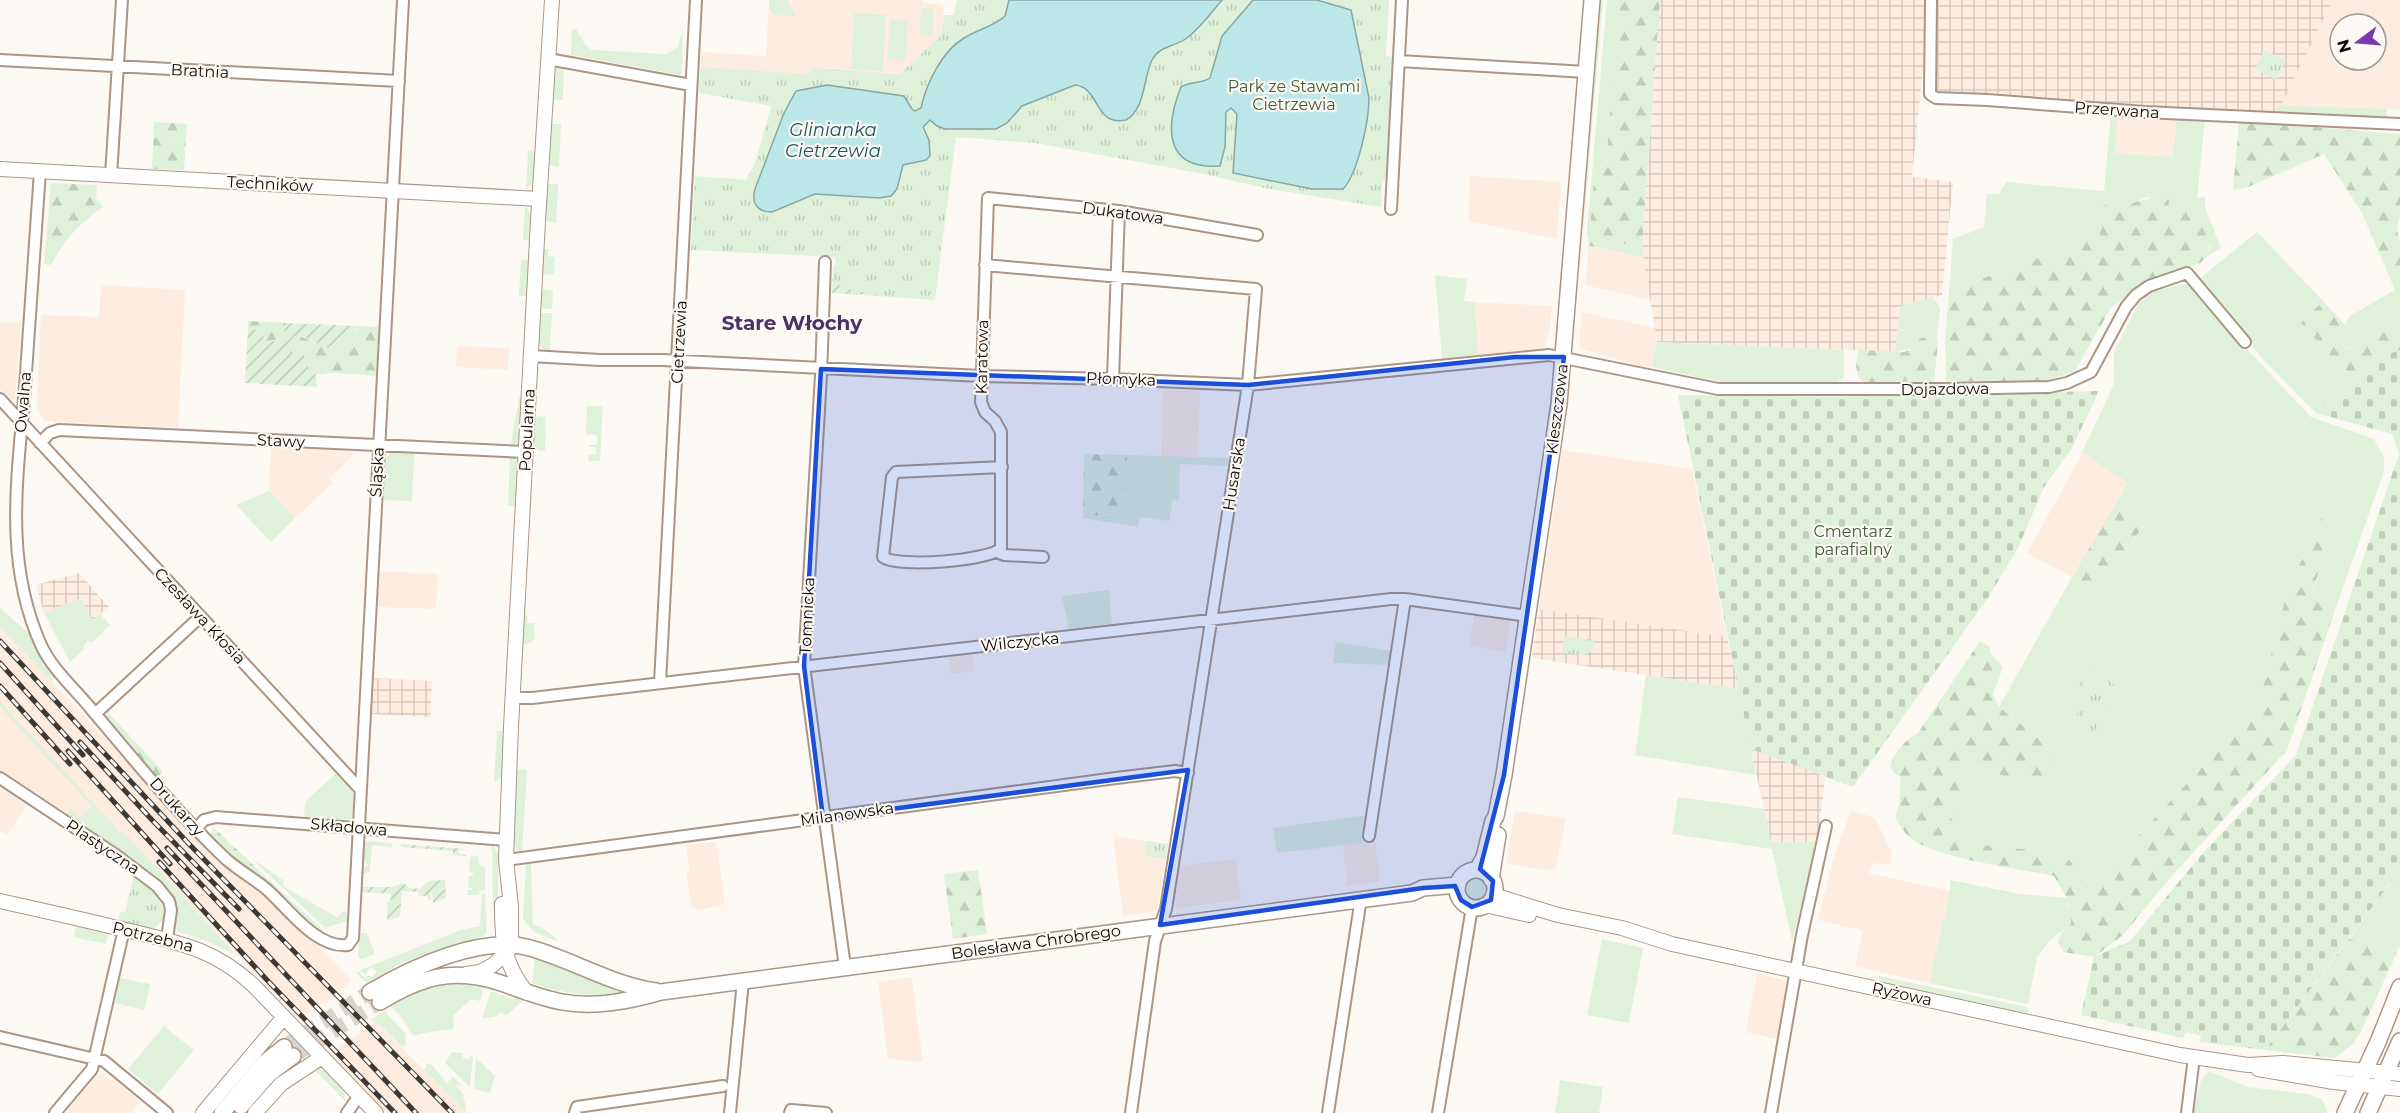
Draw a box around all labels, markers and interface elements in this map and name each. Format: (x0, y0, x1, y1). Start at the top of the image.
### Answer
north arrow (2328, 12, 2388, 72)
text: N (2333, 37, 2355, 55)
street label: Bratnia (170, 60, 230, 82)
park label: Park ze Stawami Cietrzewia (1228, 77, 1360, 114)
street label: Przerwana (2074, 98, 2160, 122)
water label: Glinianka Cietrzewia (785, 119, 881, 162)
street label: Techników (227, 172, 313, 196)
street label: Dukatowa (1081, 198, 1165, 228)
street label: Cietrzewia (667, 300, 691, 384)
district label: Stare Włochy (722, 311, 863, 335)
street label: Karatowa (972, 319, 992, 395)
street label: Kleszczowa (1542, 363, 1572, 455)
street label: Płomyka (1086, 368, 1156, 390)
street label: Owalna (11, 371, 35, 433)
street label: Dojazdowa (1900, 379, 1990, 399)
street label: Popularna (515, 388, 539, 472)
street label: Stawy (257, 430, 306, 452)
street label: Husarska (1219, 436, 1249, 512)
street label: Śląska (366, 446, 388, 498)
park label: Cmentarz parafialny (1813, 522, 1893, 559)
street label: Czesława Kłosia (150, 564, 250, 668)
street label: Tomnicka (795, 576, 819, 656)
street label: Wilczycka (980, 628, 1060, 656)
street label: Drukarzy (146, 774, 208, 840)
street label: Milanowska (799, 798, 895, 830)
street label: Składowa (310, 814, 388, 840)
street label: Plastyczna (63, 815, 143, 879)
street label: Potrzebna (110, 918, 196, 956)
street label: Bolesława Chrobrego (950, 921, 1122, 963)
street label: Ryżowa (1870, 978, 1934, 1010)

